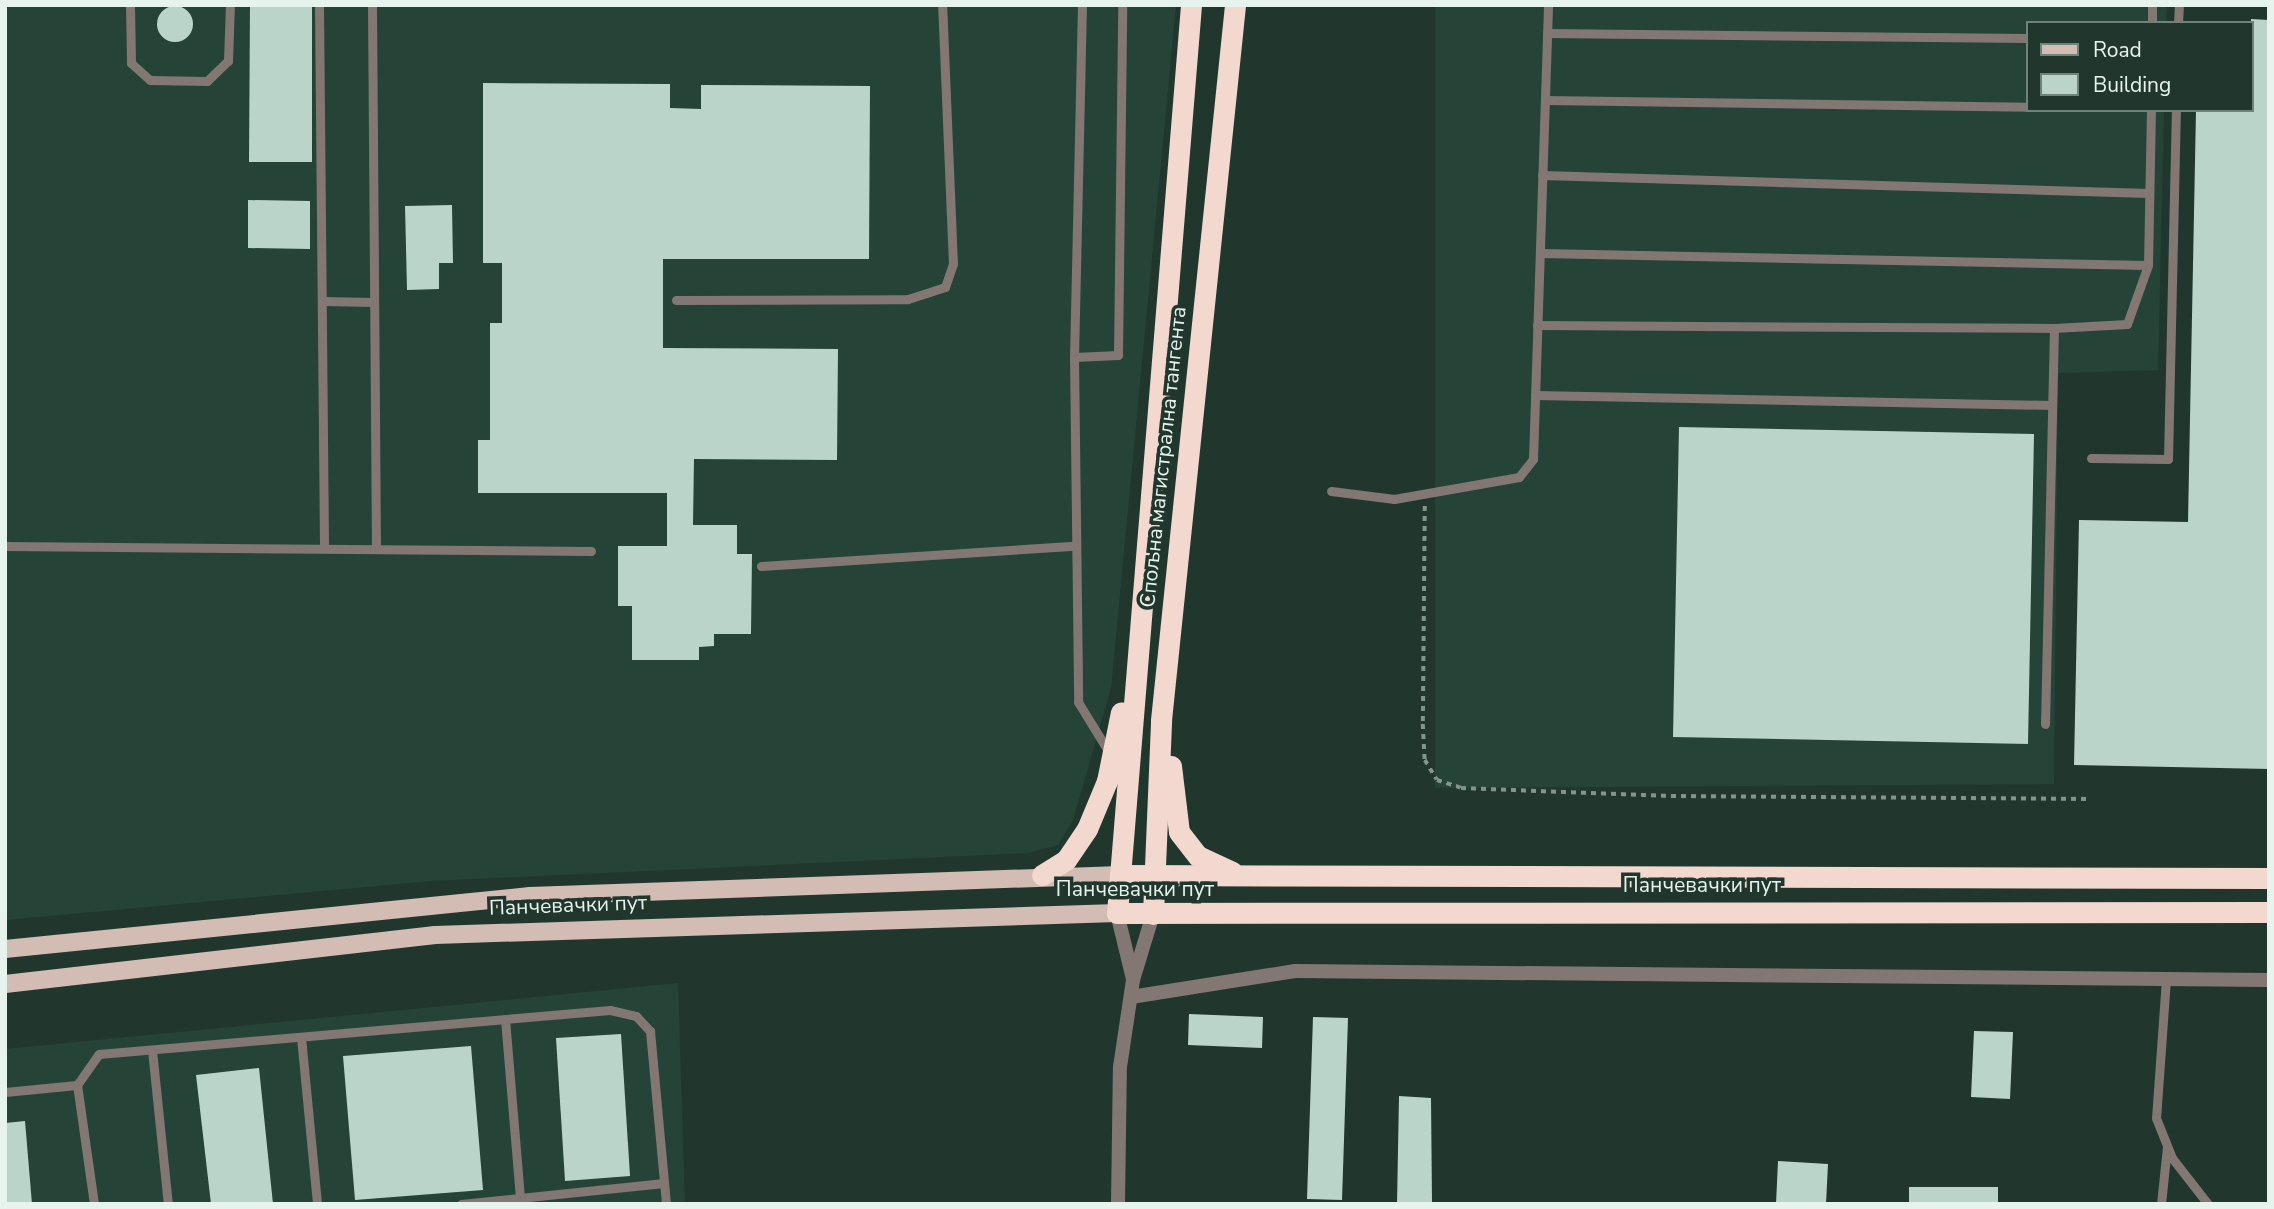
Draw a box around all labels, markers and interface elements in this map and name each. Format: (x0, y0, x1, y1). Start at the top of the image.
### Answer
legend (2025, 21, 2253, 112)
text: Road (2093, 36, 2142, 64)
text: Building (2093, 71, 2171, 99)
street label: Спољна магистрална тангента (1135, 305, 1191, 609)
street label: Панчевачки пут (1623, 872, 1781, 898)
street label: Панчевачки пут (1056, 876, 1214, 902)
street label: Панчевачки пут (488, 890, 648, 920)

